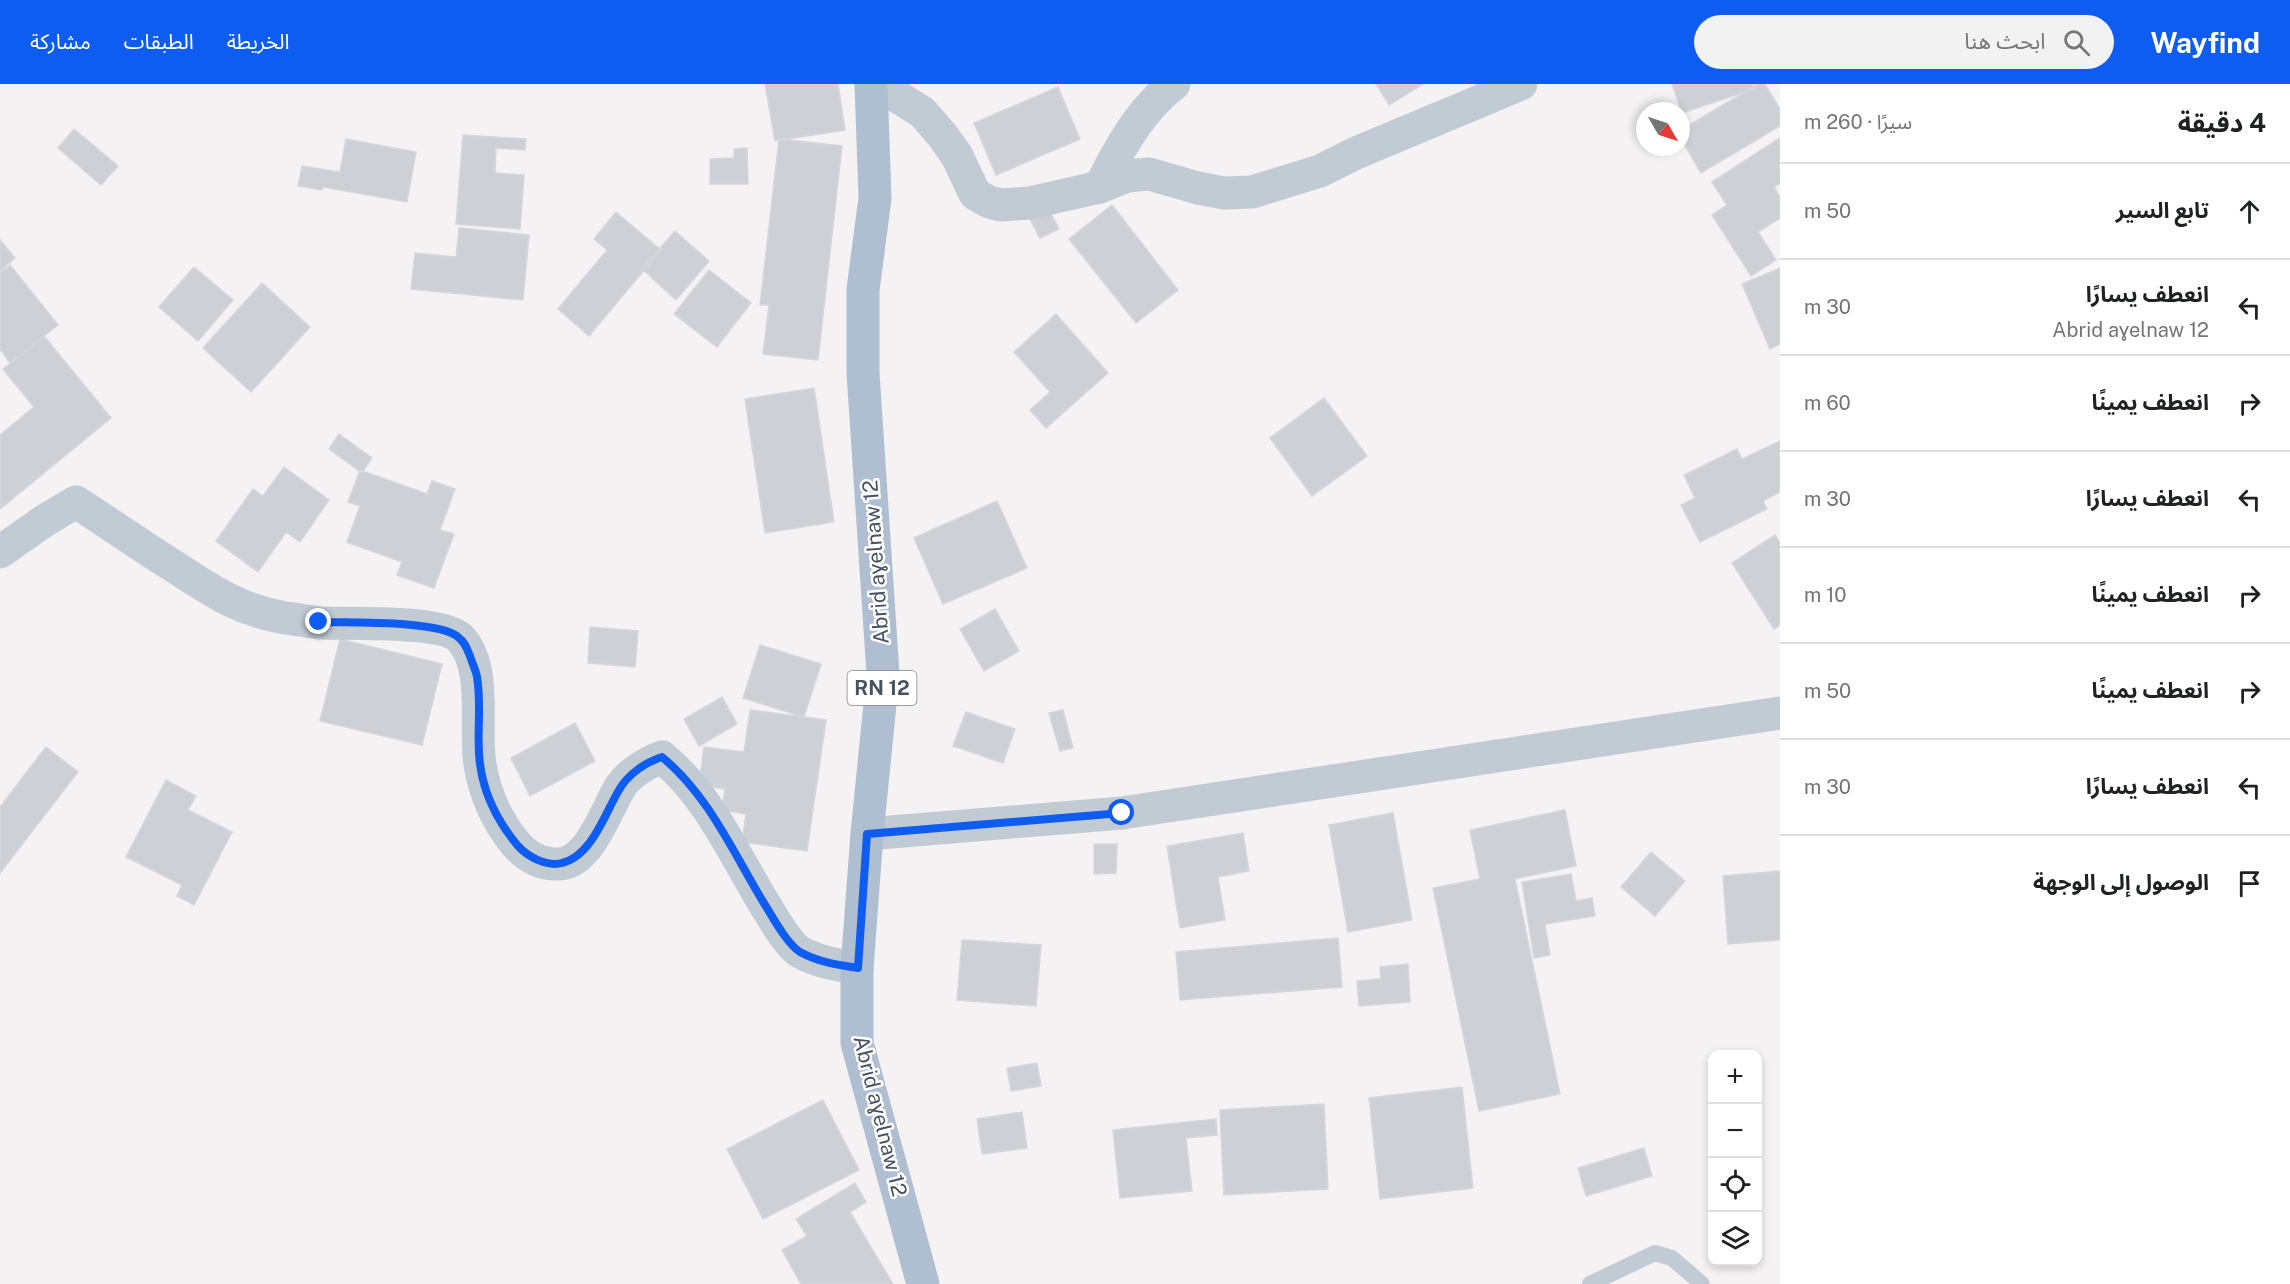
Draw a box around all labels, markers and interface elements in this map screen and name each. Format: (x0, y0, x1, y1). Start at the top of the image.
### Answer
search box (1694, 15, 2114, 69)
icon: search (2060, 26, 2093, 59)
text: Wayfind (2150, 26, 2260, 59)
text: ابحث هنا (1964, 28, 2045, 54)
text: مشاركة (30, 29, 91, 54)
text: الطبقات (124, 29, 194, 54)
text: الخريطة (227, 29, 290, 54)
north arrow (1636, 102, 1690, 156)
text: 4 دقيقة (2178, 107, 2266, 138)
text: سيرًا · 260 m (1804, 110, 1912, 134)
icon: ahead (2233, 195, 2266, 228)
text: تابع السير (2116, 197, 2209, 223)
text: 50 m (1804, 199, 1851, 223)
text: انعطف يسارًا (2086, 281, 2209, 307)
icon: left (2233, 291, 2266, 324)
text: 30 m (1804, 295, 1851, 319)
text: Abrid aɣelnaw 12 (2052, 318, 2209, 342)
icon: right (2233, 387, 2266, 420)
text: انعطف يمينًا (2092, 389, 2209, 415)
text: 60 m (1804, 391, 1851, 415)
street label: Abrid aɣelnaw 12 (857, 479, 894, 645)
icon: left (2233, 483, 2266, 516)
text: انعطف يسارًا (2086, 485, 2209, 511)
text: 30 m (1804, 487, 1851, 511)
icon: right (2233, 579, 2266, 612)
text: انعطف يمينًا (2092, 581, 2209, 607)
text: 10 m (1804, 583, 1847, 607)
route end (305, 608, 331, 634)
road number: RN 12 (848, 671, 916, 705)
icon: right (2233, 675, 2266, 708)
text: انعطف يمينًا (2092, 677, 2209, 703)
text: 50 m (1804, 679, 1851, 703)
icon: left (2233, 771, 2266, 804)
text: انعطف يسارًا (2086, 773, 2209, 799)
text: 30 m (1804, 775, 1851, 799)
route start (1108, 799, 1134, 825)
icon: arrive (2233, 867, 2266, 900)
text: الوصول إلى الوجهة (2033, 869, 2209, 895)
street label: Abrid aɣelnaw 12 (848, 1033, 913, 1199)
map controls (1708, 1050, 1762, 1266)
button: + (1708, 1050, 1762, 1104)
button: − (1708, 1104, 1762, 1158)
button: locate (1708, 1158, 1762, 1212)
button: layers (1708, 1212, 1762, 1266)

